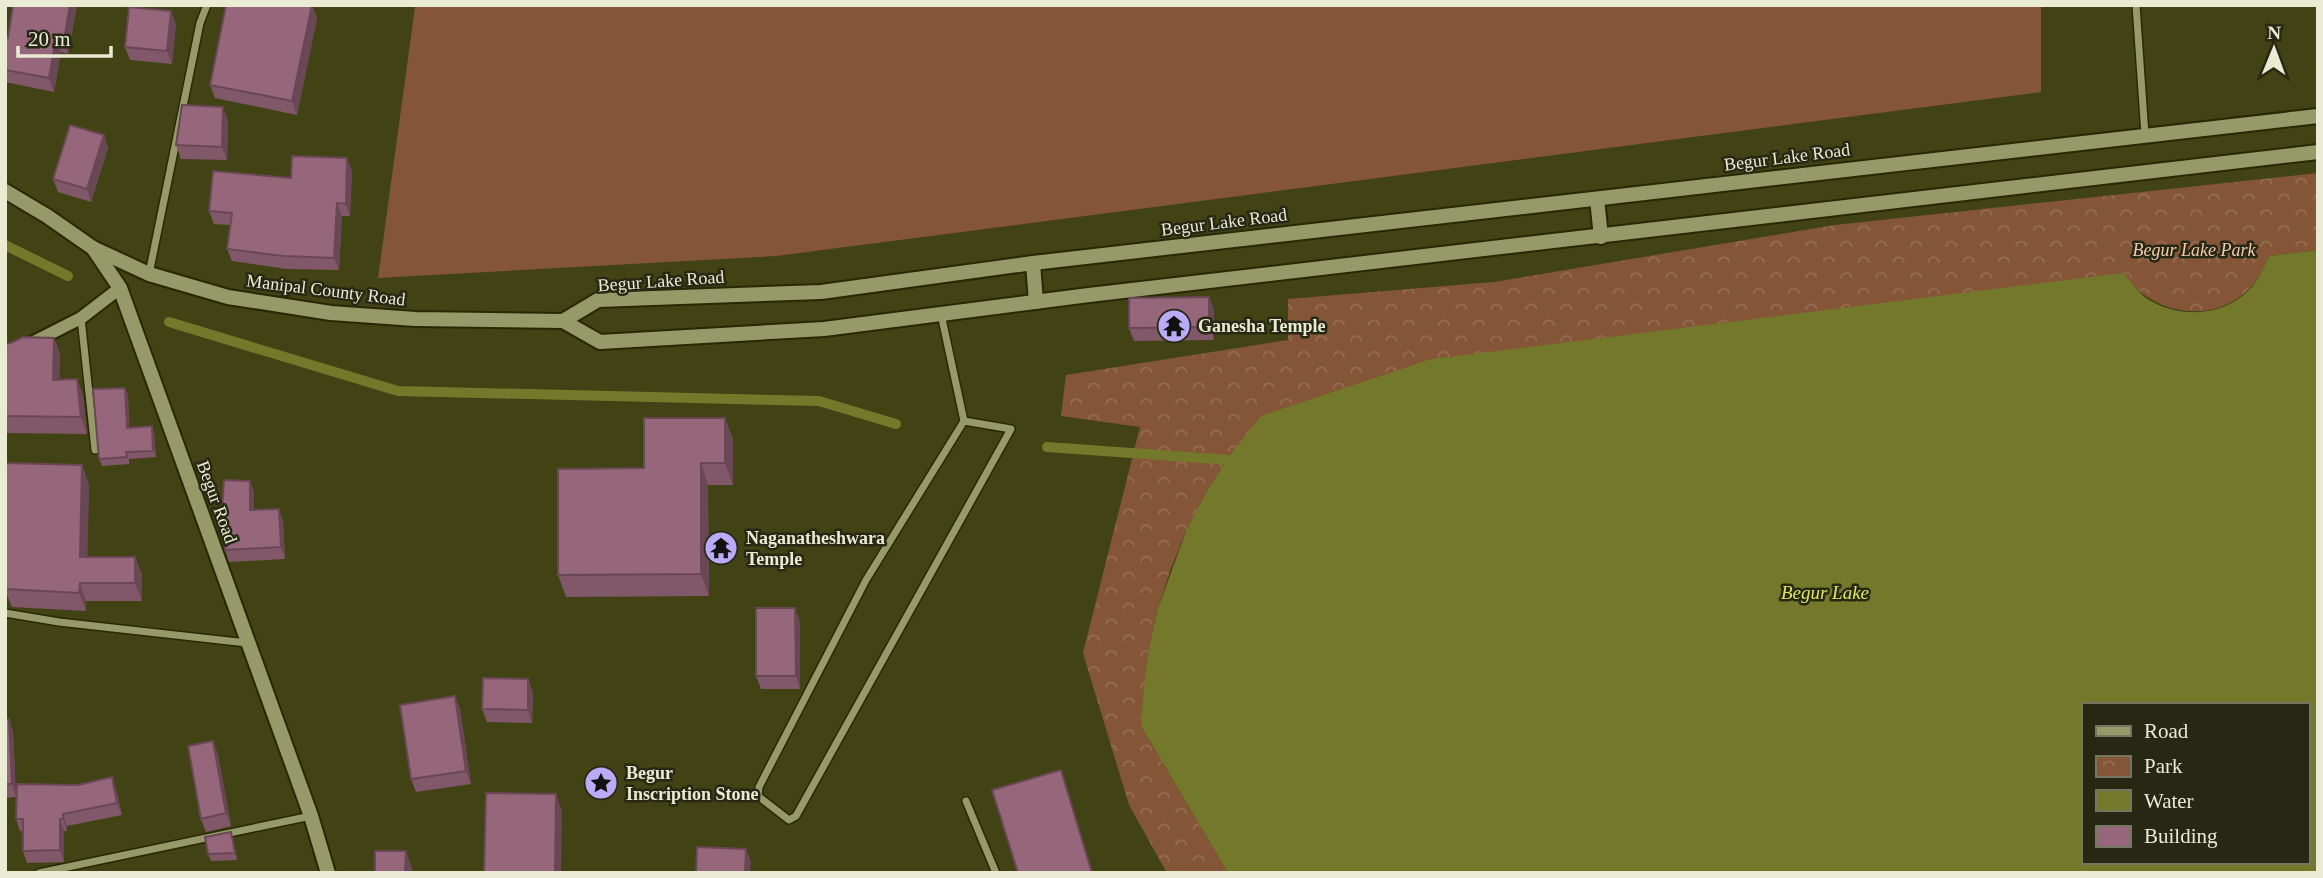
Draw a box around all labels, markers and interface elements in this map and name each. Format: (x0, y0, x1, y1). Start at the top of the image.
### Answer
scale bar (18, 14, 110, 58)
north arrow (2239, 14, 2309, 84)
text: N (2267, 22, 2282, 43)
text: 20 m (28, 27, 71, 51)
street label: Begur Lake Road (1723, 139, 1851, 175)
street label: Begur Lake Road (1160, 204, 1288, 240)
park label: Begur Lake Park (2133, 240, 2256, 260)
street label: Begur Lake Road (597, 267, 725, 295)
street label: Manipal County Road (245, 270, 407, 310)
temple icon: Ganesha Temple (1155, 307, 1193, 345)
place label: Ganesha Temple (1198, 316, 1326, 336)
street label: Begur Road (193, 458, 241, 546)
place label: Naganatheshwara Temple (746, 528, 885, 569)
temple icon: Naganatheshwara Temple (702, 529, 740, 567)
water label: Begur Lake (1781, 582, 1869, 603)
legend (2082, 703, 2309, 864)
text: Road (2144, 719, 2189, 743)
text: Park (2144, 754, 2183, 778)
place label: Begur Inscription Stone (626, 763, 759, 804)
place icon: Begur Inscription Stone (582, 764, 620, 802)
text: Water (2144, 789, 2194, 813)
text: Building (2144, 824, 2218, 848)

